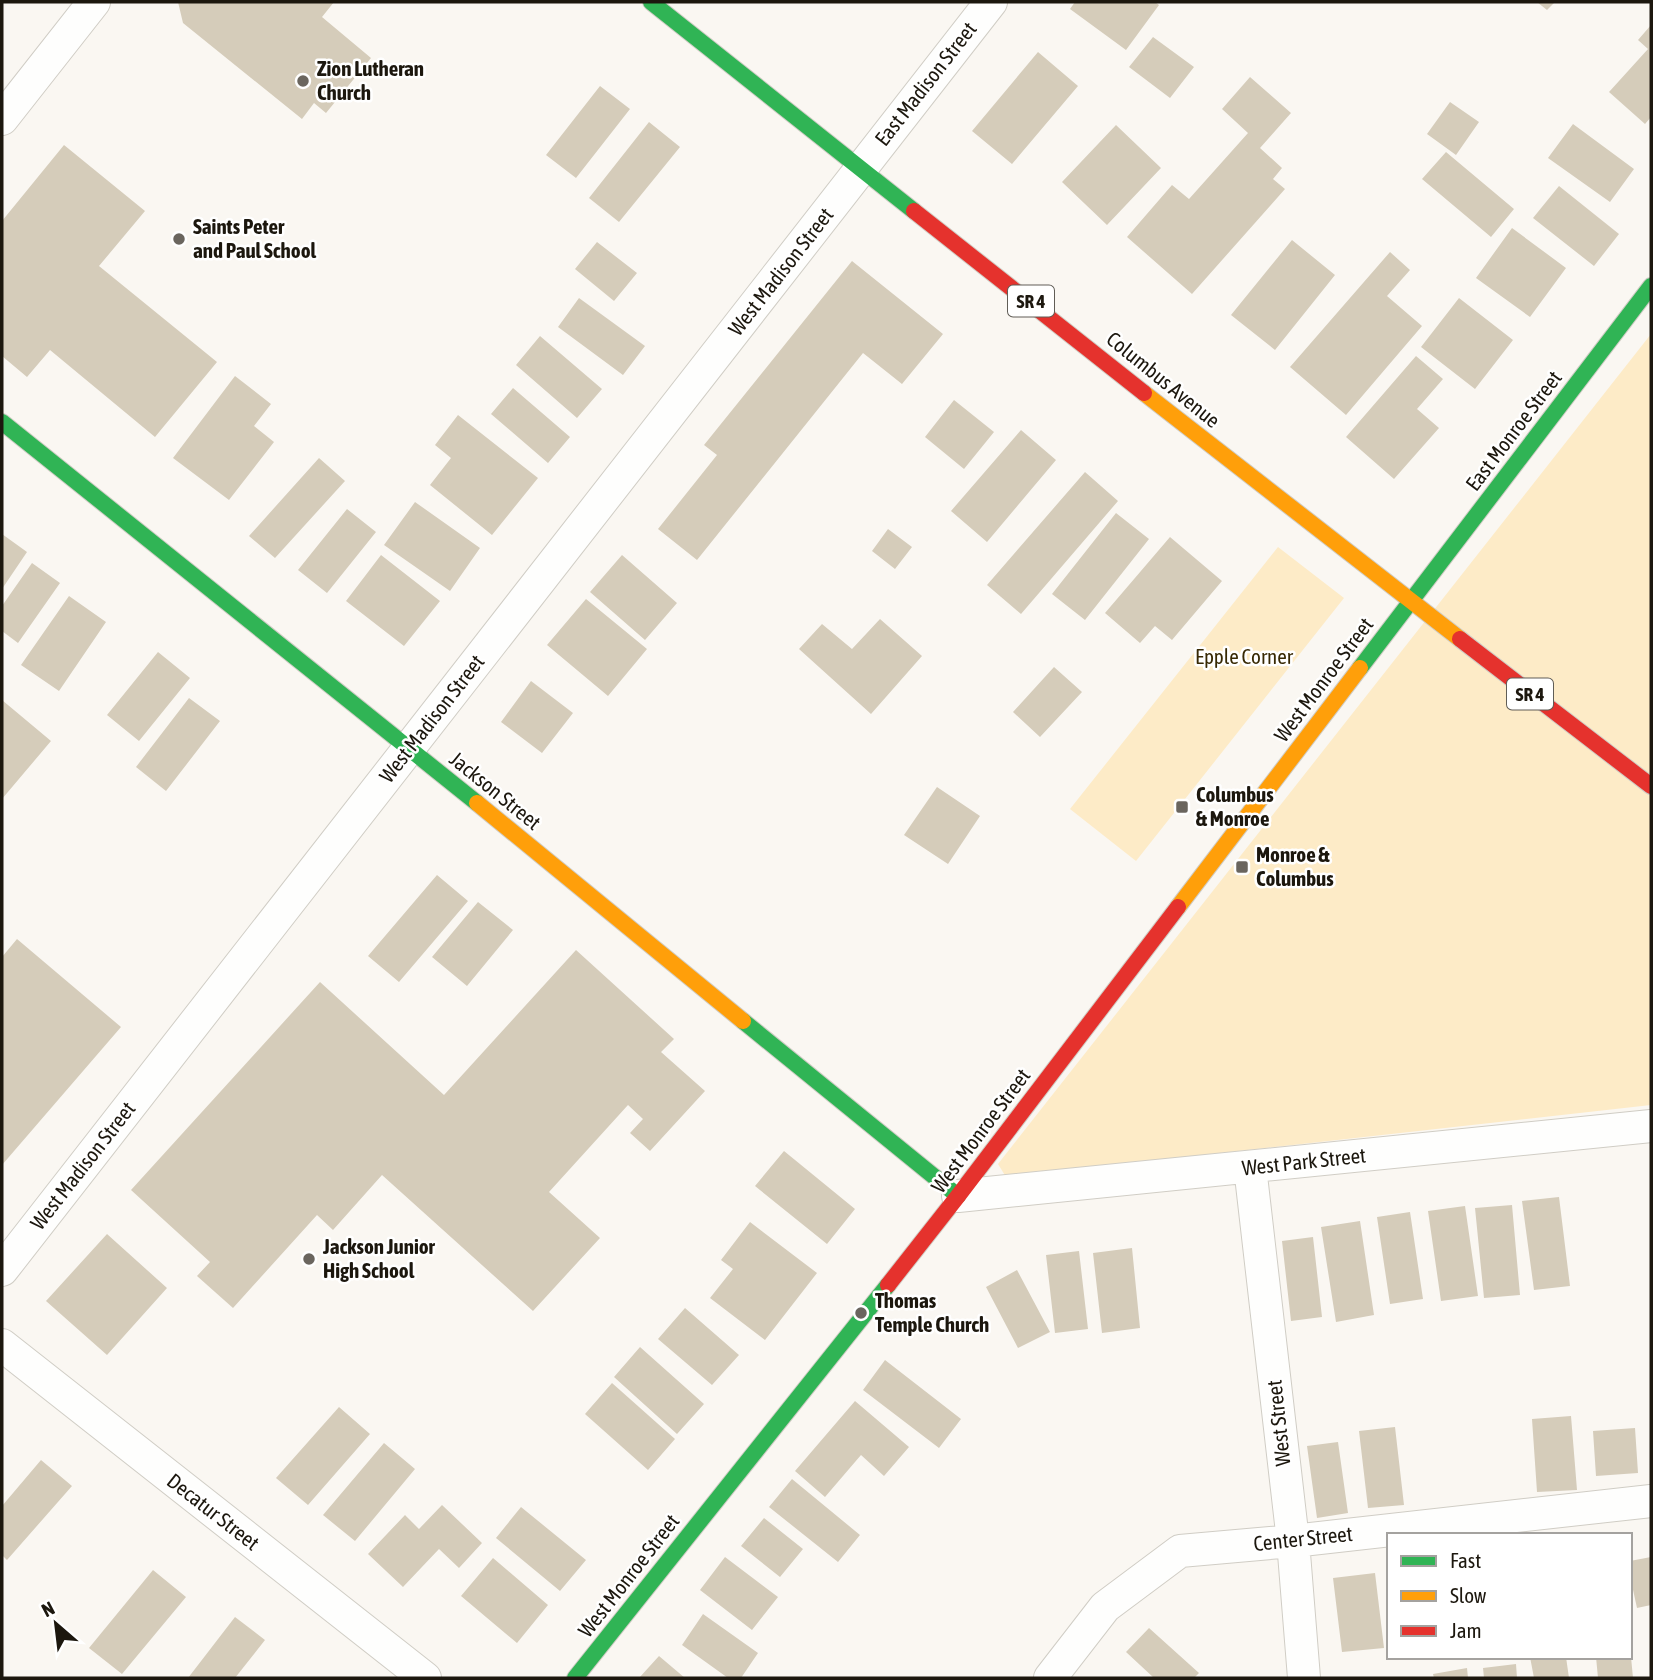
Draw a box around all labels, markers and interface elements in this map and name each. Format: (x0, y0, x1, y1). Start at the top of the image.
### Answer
street label: East Madison Street (870, 17, 981, 150)
place label: Zion Lutheran Church (317, 56, 424, 104)
marker: Zion Lutheran Church (295, 73, 311, 89)
street label: West Madison Street (723, 203, 838, 340)
place label: Saints Peter and Paul School (193, 214, 317, 262)
marker: Saints Peter and Paul School (171, 231, 187, 247)
road number: SR 4 (1008, 286, 1054, 316)
street label: Columbus Avenue (1102, 326, 1225, 432)
street label: East Monroe Street (1460, 366, 1566, 495)
street label: West Monroe Street (1269, 613, 1378, 746)
park label: Epple Corner (1195, 644, 1294, 668)
street label: West Madison Street (374, 650, 489, 787)
road number: SR 4 (1507, 678, 1553, 709)
street label: Jackson Street (445, 746, 546, 834)
place label: Columbus & Monroe (1196, 782, 1274, 830)
marker: Columbus & Monroe (1174, 799, 1190, 815)
place label: Monroe & Columbus (1256, 842, 1334, 890)
marker: Monroe & Columbus (1234, 859, 1250, 875)
street label: West Monroe Street (926, 1064, 1035, 1197)
street label: West Madison Street (25, 1097, 140, 1234)
street label: West Park Street (1241, 1143, 1367, 1179)
place label: Jackson Junior High School (322, 1234, 436, 1282)
marker: Jackson Junior High School (301, 1251, 317, 1267)
place label: Thomas Temple Church (875, 1288, 989, 1336)
marker: Thomas Temple Church (853, 1305, 869, 1321)
street label: West Street (1262, 1379, 1294, 1467)
street label: Decatur Street (163, 1468, 264, 1555)
street label: West Monroe Street (573, 1509, 684, 1642)
street label: Center Street (1252, 1521, 1354, 1555)
legend (1387, 1533, 1632, 1659)
text: Fast (1450, 1548, 1481, 1572)
text: Slow (1450, 1583, 1487, 1607)
north arrow (21, 1589, 91, 1659)
text: N (38, 1597, 58, 1621)
text: Jam (1450, 1618, 1482, 1642)

